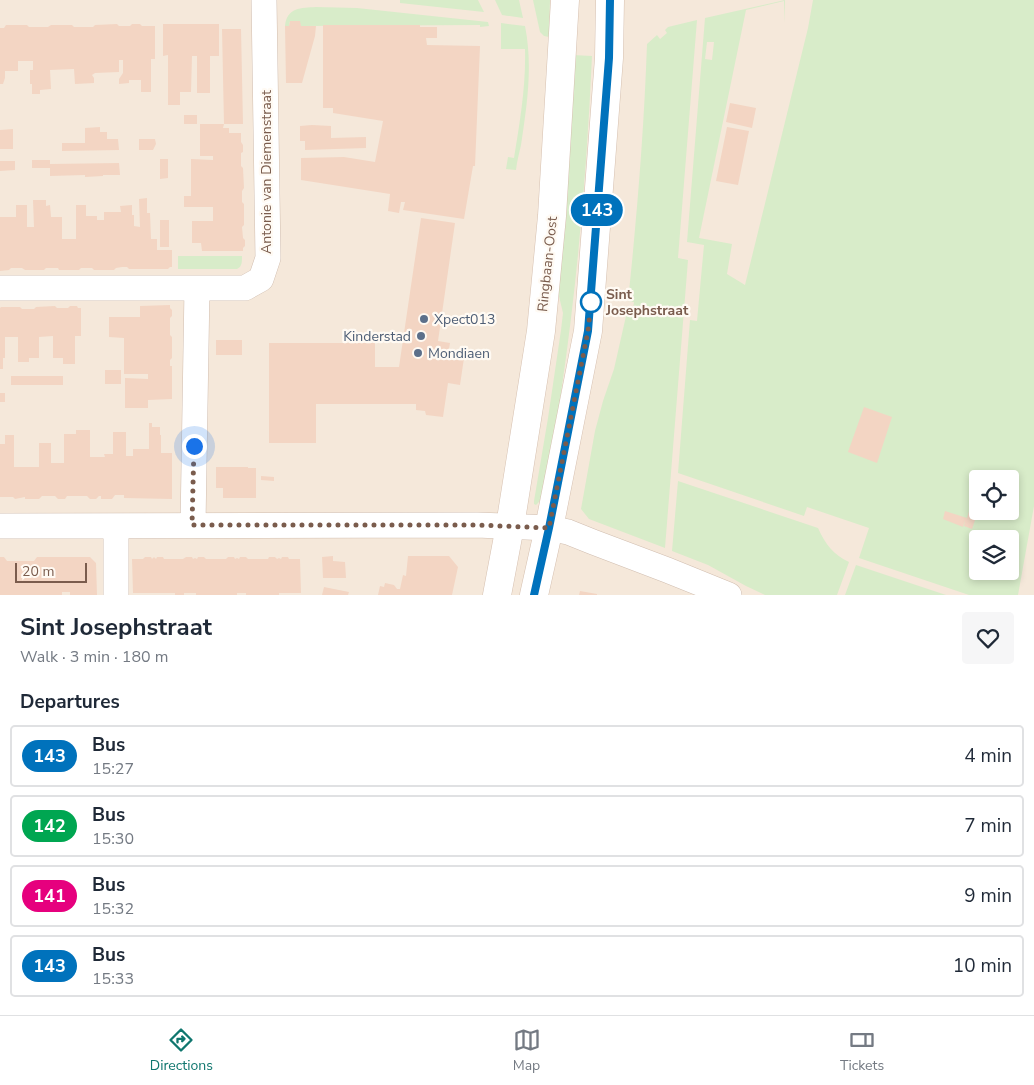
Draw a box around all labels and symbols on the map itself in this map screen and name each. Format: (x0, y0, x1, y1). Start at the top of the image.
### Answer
street label: Antonie van Diemenstraat (257, 90, 276, 254)
line badge: 143 (568, 194, 626, 226)
street label: Ringbaan-Oost (533, 215, 562, 313)
place label: Sint Josephstraat (605, 285, 689, 320)
marker: Sint Josephstraat (580, 291, 602, 313)
place label: Xpect013 (434, 310, 495, 329)
marker: Xpect013 (418, 313, 430, 325)
place label: Kinderstad (343, 327, 411, 346)
marker: Kinderstad (415, 330, 427, 342)
place label: Mondiaen (428, 344, 490, 363)
marker: Mondiaen (412, 347, 424, 359)
your location (182, 434, 207, 459)
scale bar (15, 560, 88, 583)

